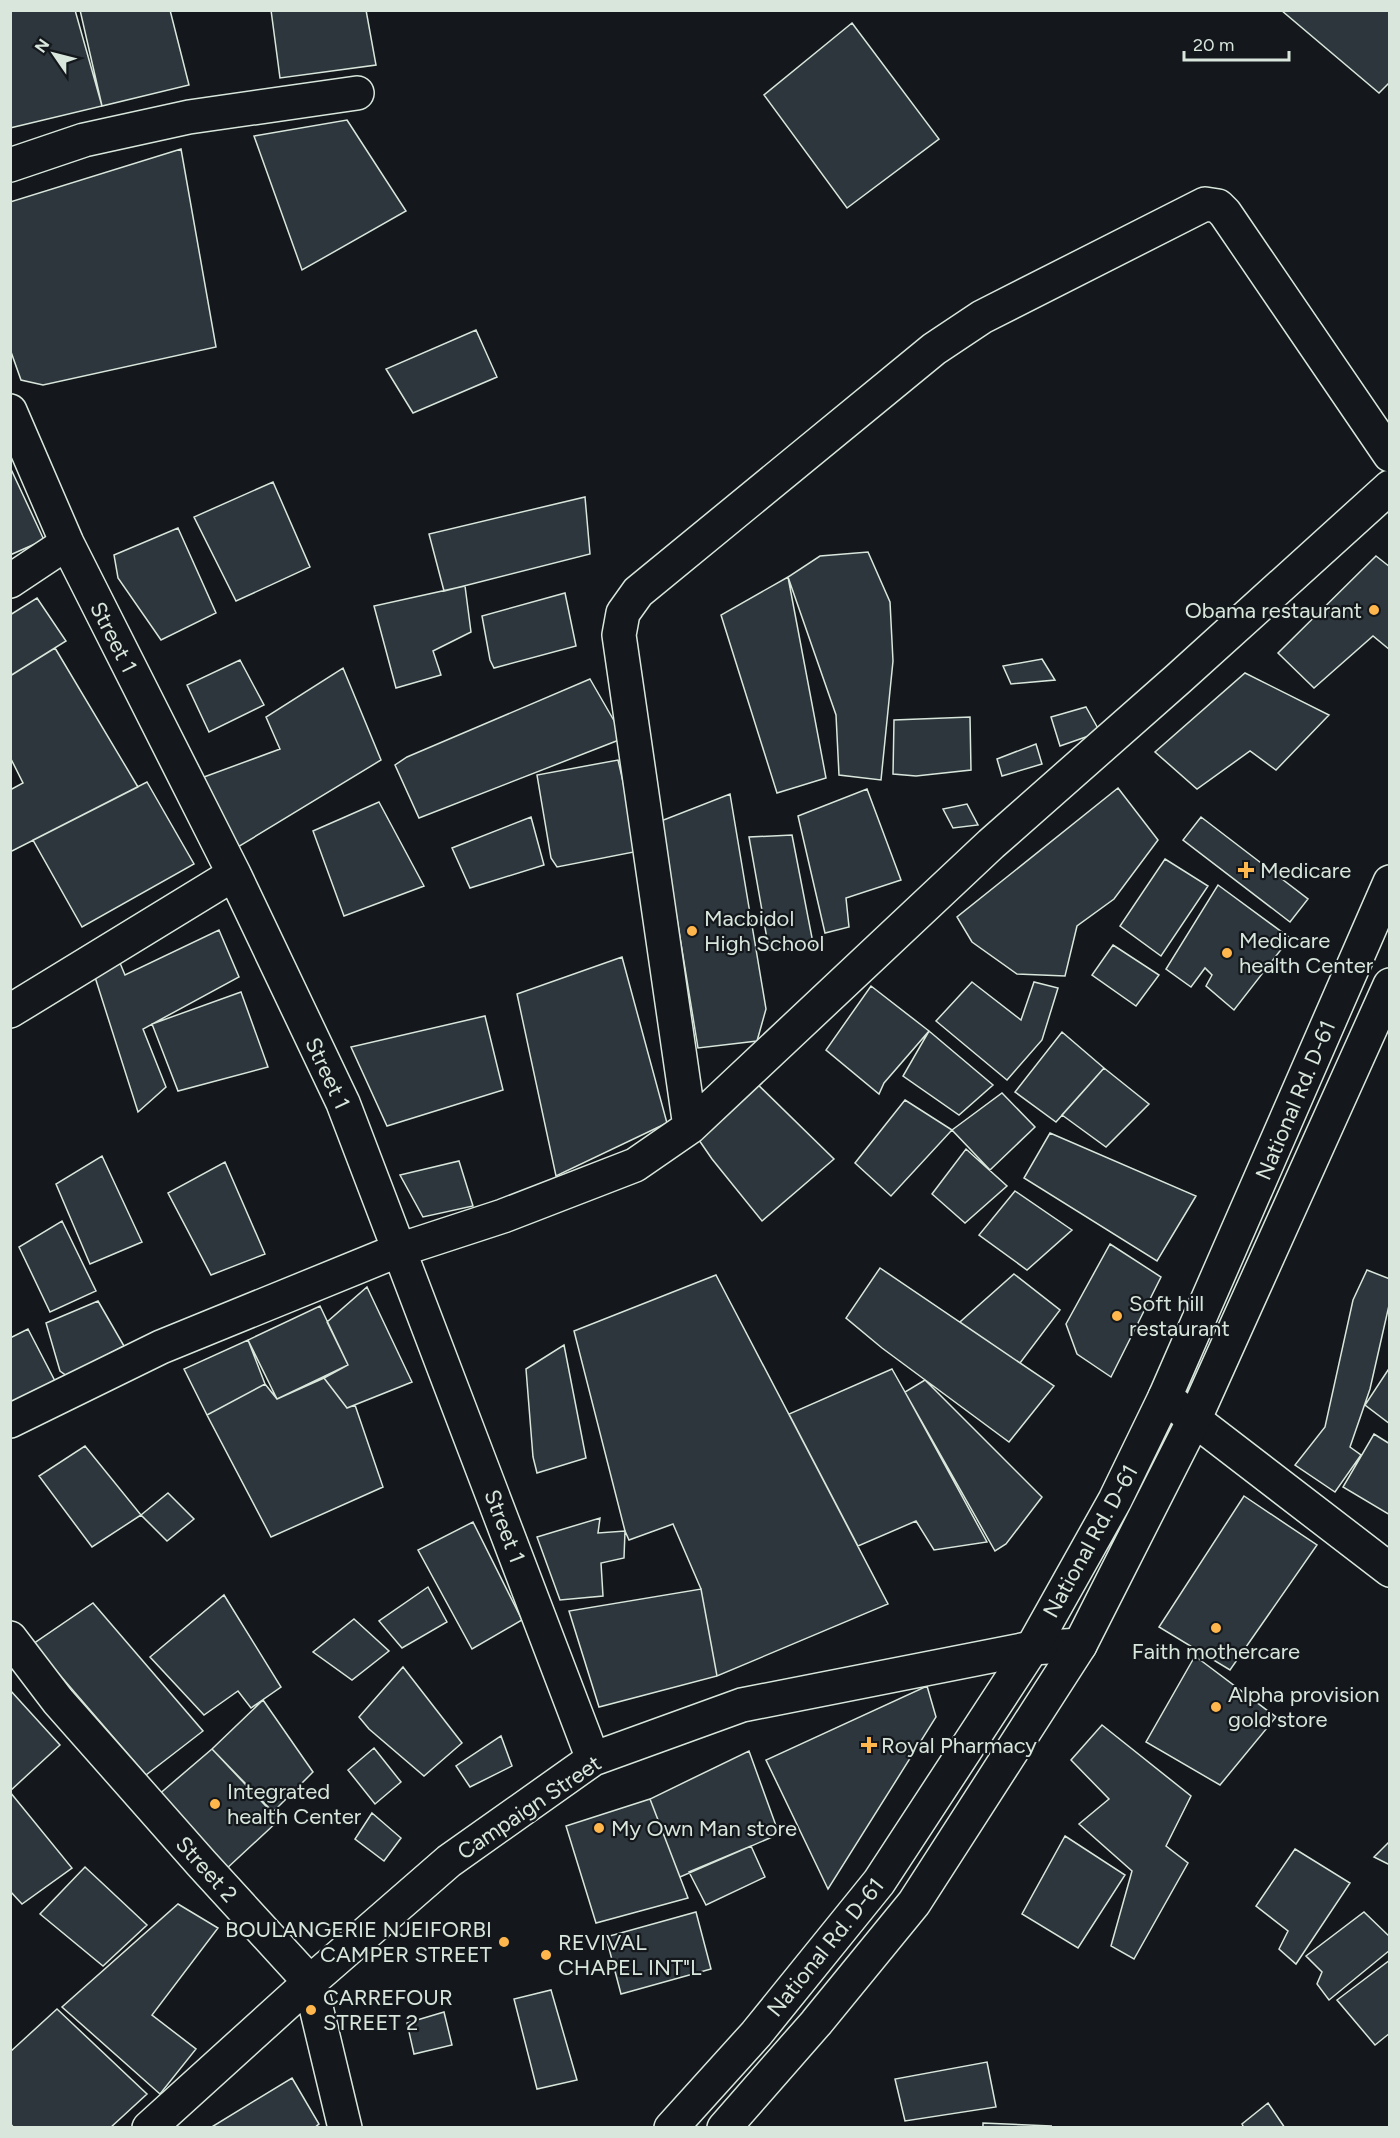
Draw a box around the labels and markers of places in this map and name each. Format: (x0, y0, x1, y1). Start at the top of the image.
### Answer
place label: Obama restaurant (1185, 597, 1362, 624)
marker: Obama restaurant (1367, 603, 1381, 617)
place label: Medicare (1260, 857, 1351, 884)
marker: Medicare (1237, 861, 1255, 879)
place label: Macbidol High School (704, 905, 824, 957)
marker: Macbidol High School (685, 924, 699, 938)
place label: Medicare health Center (1239, 927, 1374, 979)
marker: Medicare health Center (1220, 946, 1234, 960)
place label: Soft hill restaurant (1129, 1290, 1230, 1342)
marker: Soft hill restaurant (1110, 1309, 1124, 1323)
marker: Faith mothercare (1209, 1621, 1223, 1635)
place label: Faith mothercare (1132, 1638, 1300, 1665)
place label: Alpha provision gold store (1228, 1681, 1380, 1733)
marker: Alpha provision gold store (1209, 1700, 1223, 1714)
place label: Royal Pharmacy (881, 1732, 1037, 1759)
marker: Royal Pharmacy (862, 1738, 876, 1752)
place label: Integrated health Center (227, 1778, 362, 1830)
marker: Integrated health Center (208, 1797, 222, 1811)
place label: My Own Man store (611, 1815, 797, 1842)
marker: My Own Man store (592, 1821, 606, 1835)
place label: BOULANGERIE NJEIFORBI CAMPER STREET (225, 1916, 492, 1968)
place label: REVIVAL CHAPEL INT"L (558, 1929, 702, 1981)
marker: BOULANGERIE NJEIFORBI CAMPER STREET (497, 1935, 511, 1949)
marker: REVIVAL CHAPEL INT"L (539, 1948, 553, 1962)
place label: CARREFOUR STREET 2 (323, 1984, 453, 2036)
marker: CARREFOUR STREET 2 (304, 2003, 318, 2017)

